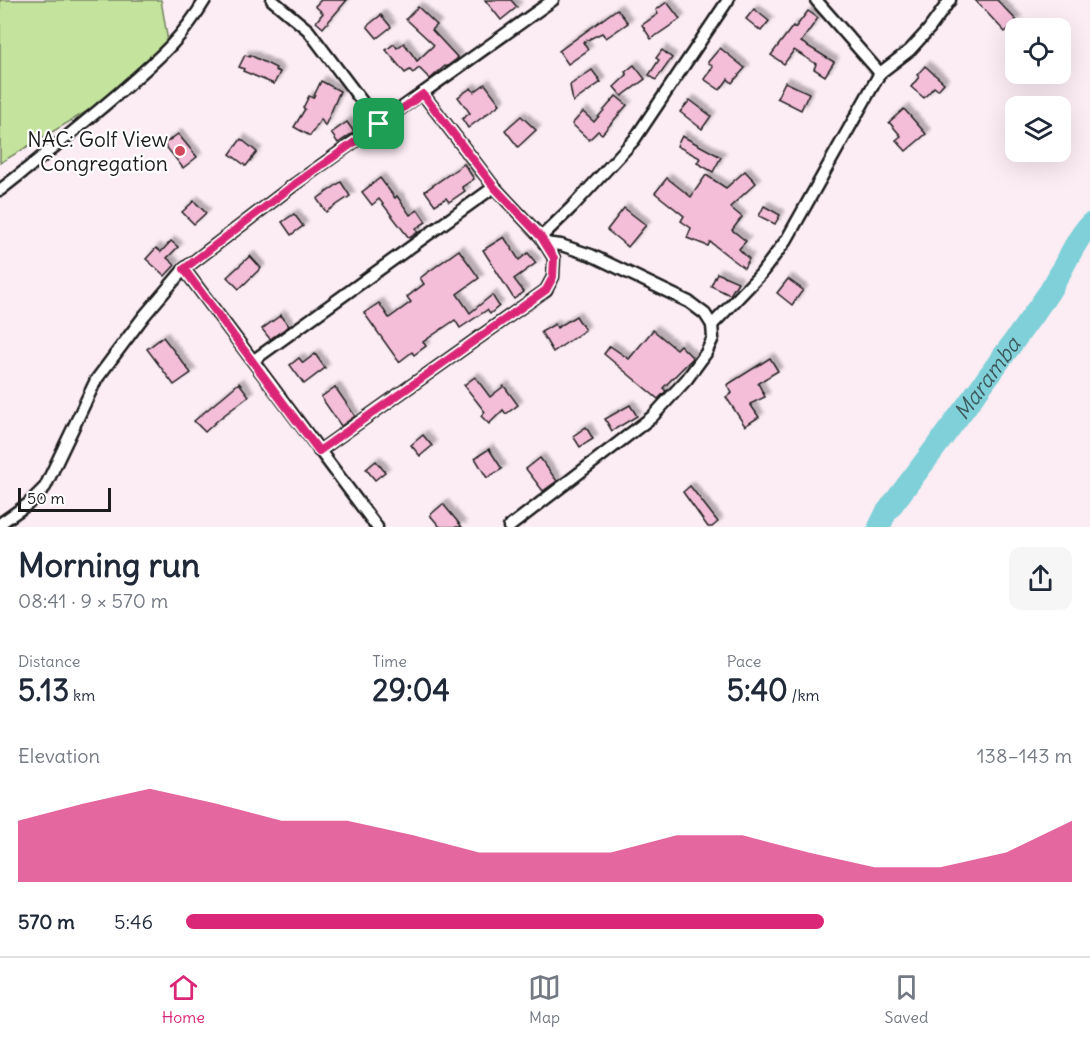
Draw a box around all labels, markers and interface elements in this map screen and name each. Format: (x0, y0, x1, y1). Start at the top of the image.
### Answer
map controls (1005, 18, 1071, 162)
button: locate (1005, 18, 1071, 84)
button: layers (1005, 96, 1071, 162)
pin (353, 98, 404, 149)
icon: arrive (362, 107, 395, 140)
place label: NAC: Golf View Congregation (27, 126, 168, 177)
marker: NAC: Golf View Congregation (173, 144, 187, 158)
water label: Maramba (947, 330, 1027, 425)
scale bar (18, 485, 111, 513)
text: 50 m (27, 488, 65, 508)
text: Morning run (18, 544, 200, 586)
button: share (1009, 547, 1072, 610)
text: 08:41 · 9 × 570 m (18, 588, 168, 613)
text: Distance (18, 651, 80, 671)
text: Time (372, 651, 407, 671)
text: Pace (727, 651, 761, 671)
text: 5.13 (18, 671, 69, 709)
text: 29:04 (372, 671, 450, 709)
text: 5:40 (727, 671, 788, 709)
text: km (69, 685, 95, 705)
text: /km (788, 685, 820, 705)
text: Elevation (18, 743, 100, 768)
text: 138–143 m (977, 743, 1072, 768)
text: 570 m (18, 909, 75, 934)
text: 5:46 (114, 909, 153, 934)
tab: Home (162, 971, 205, 1027)
tab: Map (528, 971, 561, 1027)
tab: Saved (885, 971, 928, 1027)

